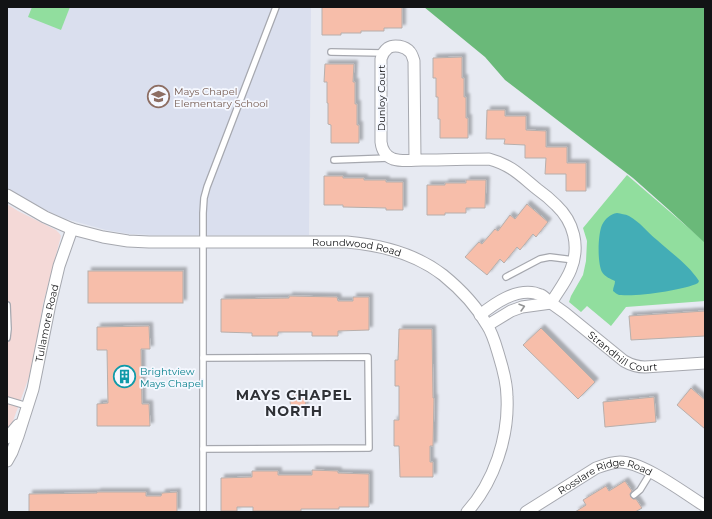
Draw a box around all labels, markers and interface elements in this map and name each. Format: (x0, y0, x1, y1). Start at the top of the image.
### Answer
street label: Dunloy Court (375, 65, 388, 131)
school or university icon: Mays Chapel Elementary School (146, 84, 172, 110)
place label: Mays Chapel Elementary School (174, 85, 268, 110)
street label: Roundwood Road (312, 236, 403, 260)
street label: Tullamore Road (33, 283, 61, 363)
one-way arrow (518, 303, 525, 312)
street label: Strandhill Court (585, 328, 658, 374)
building icon: Brightview Mays Chapel (112, 364, 138, 390)
place label: Brightview Mays Chapel (140, 365, 203, 390)
district label: MAYS CHAPEL NORTH (236, 386, 352, 420)
street label: Rosslare Ridge Road (555, 456, 655, 497)

